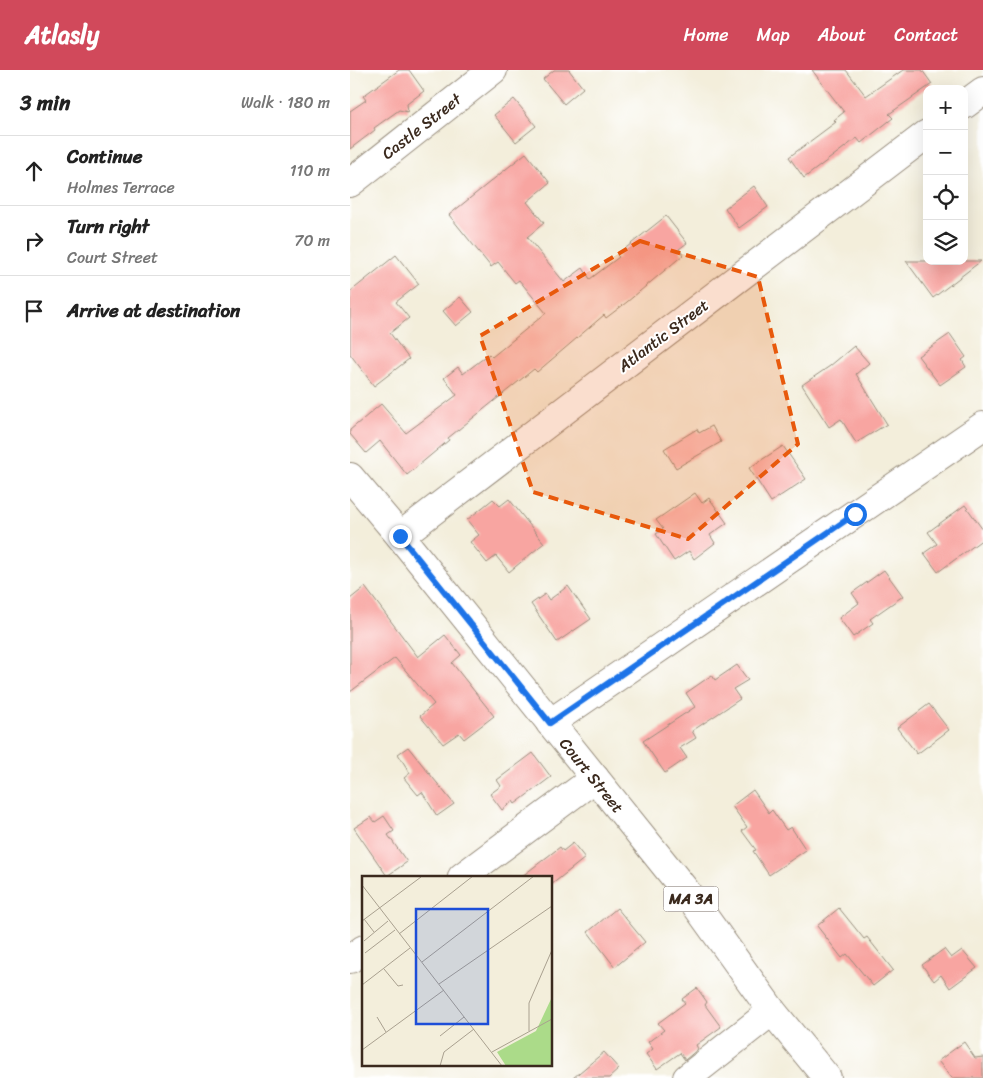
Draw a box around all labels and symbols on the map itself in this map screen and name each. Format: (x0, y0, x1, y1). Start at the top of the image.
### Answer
street label: Castle Street (375, 85, 468, 167)
street label: Atlantic Street (611, 291, 715, 380)
route start (844, 503, 867, 526)
route end (389, 525, 412, 548)
street label: Court Street (552, 731, 631, 820)
inset map (362, 876, 552, 1066)
road number: MA 3A (664, 886, 718, 912)

